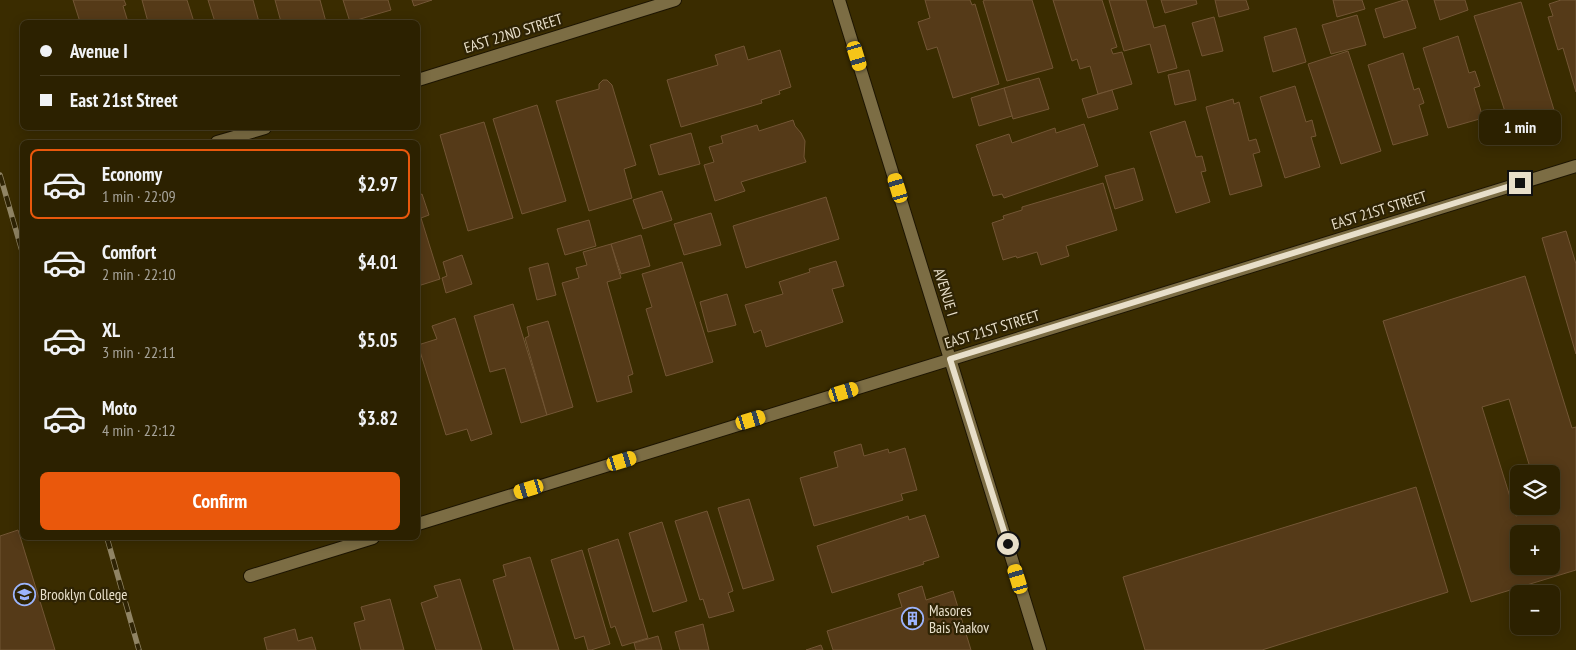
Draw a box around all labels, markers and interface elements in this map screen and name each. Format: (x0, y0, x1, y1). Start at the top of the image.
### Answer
street label: EAST 22ND STREET (462, 9, 565, 57)
text: Avenue I (70, 39, 128, 63)
car (845, 39, 868, 73)
text: East 21st Street (70, 88, 178, 112)
callout: 1 min (1479, 110, 1561, 146)
text: 1 min (1504, 117, 1536, 137)
icon: car (42, 162, 87, 207)
text: Economy (102, 162, 162, 186)
car (886, 171, 909, 205)
text: $2.97 (358, 172, 398, 196)
route end (1509, 172, 1531, 194)
text: 1 min · 22:09 (102, 186, 176, 206)
street label: EAST 21ST STREET (1329, 186, 1429, 233)
icon: car (42, 240, 87, 285)
text: Comfort (102, 240, 156, 264)
text: $4.01 (358, 250, 398, 274)
text: 2 min · 22:10 (102, 264, 176, 284)
street label: AVENUE I (930, 266, 962, 318)
street label: EAST 21ST STREET (942, 305, 1042, 352)
icon: car (42, 318, 87, 363)
text: XL (102, 318, 120, 342)
text: $5.05 (358, 328, 398, 352)
text: 3 min · 22:11 (102, 342, 176, 362)
car (827, 380, 860, 404)
icon: car (42, 396, 87, 441)
text: Moto (102, 396, 137, 420)
text: $3.82 (358, 406, 398, 430)
car (734, 408, 767, 432)
text: 4 min · 22:12 (102, 420, 176, 440)
car (605, 449, 638, 473)
map controls (1510, 465, 1560, 635)
button: layers (1510, 465, 1560, 515)
button: Confirm (40, 472, 400, 530)
car (512, 477, 545, 501)
button: + (1510, 525, 1560, 575)
route start (997, 533, 1019, 555)
car (1006, 562, 1029, 596)
school or university icon: Brooklyn College (12, 582, 36, 606)
place label: Brooklyn College (40, 585, 128, 604)
button: − (1510, 585, 1560, 635)
place label: Masores Bais Yaakov (929, 601, 989, 637)
building icon: Masores Bais Yaakov (901, 607, 925, 631)

